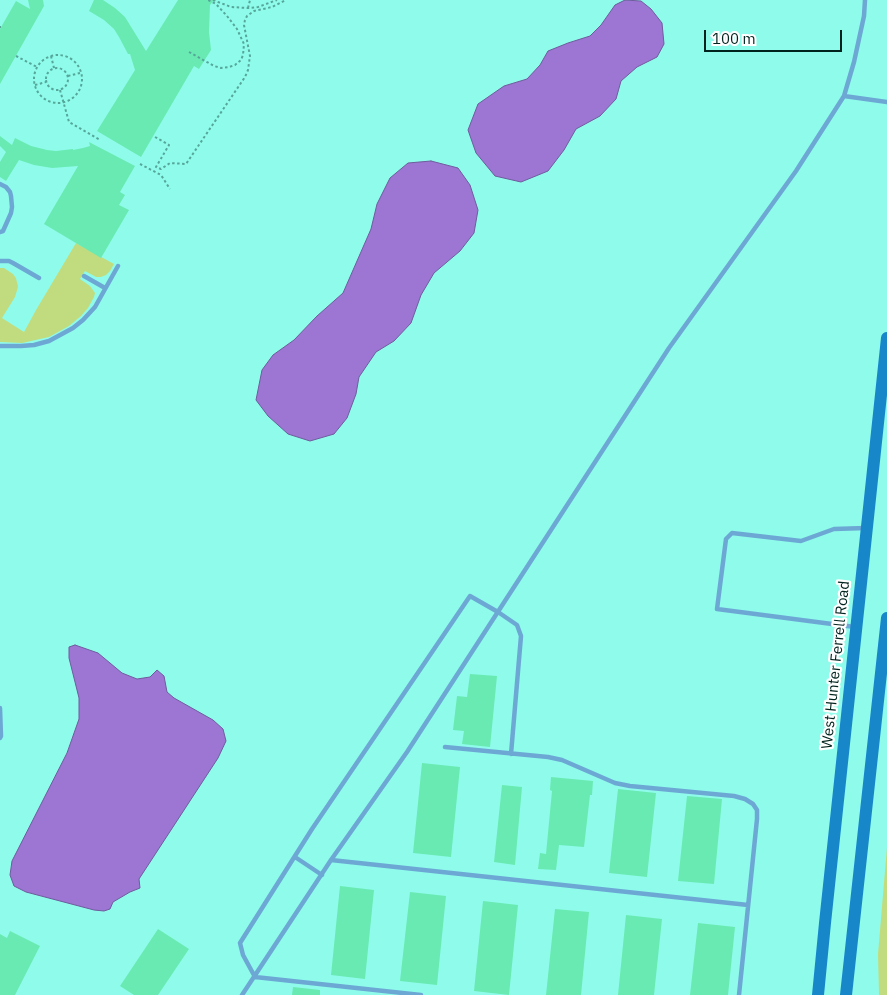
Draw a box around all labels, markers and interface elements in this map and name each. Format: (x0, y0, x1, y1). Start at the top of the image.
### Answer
scale bar (707, 20, 844, 52)
text: 100 m (712, 29, 756, 48)
street label: West Hunter Ferrell Road (818, 580, 854, 750)

